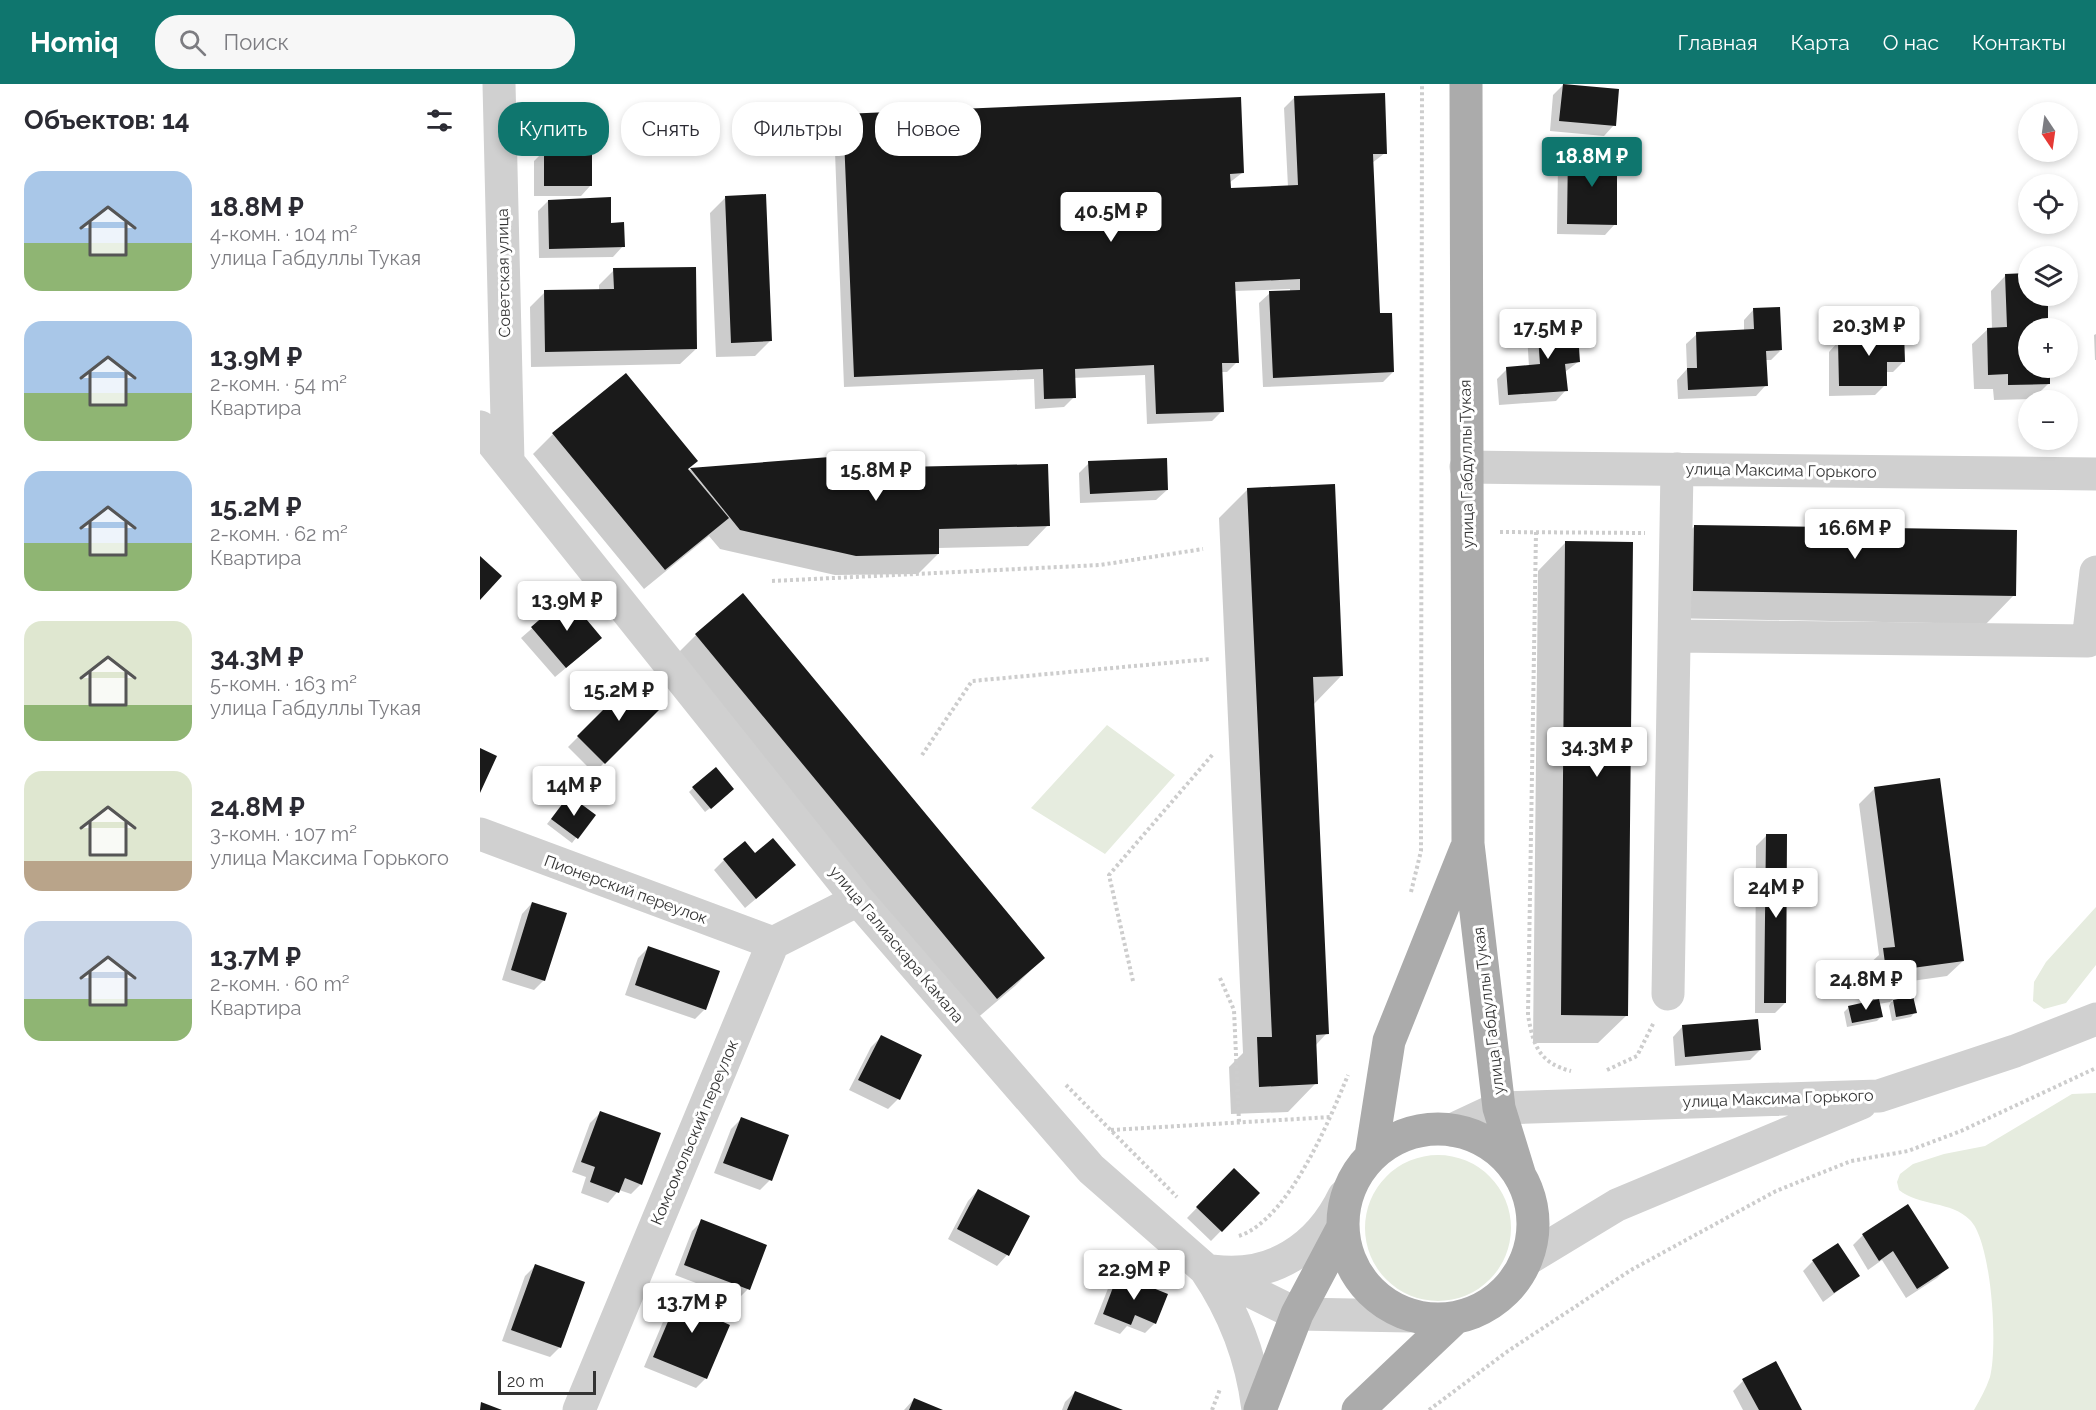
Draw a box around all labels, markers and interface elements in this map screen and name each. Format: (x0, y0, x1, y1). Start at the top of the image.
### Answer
search box (155, 15, 575, 69)
text: Homiq (30, 26, 119, 59)
icon: search (176, 26, 209, 59)
text: Поиск (224, 29, 289, 55)
text: Главная (1678, 30, 1758, 55)
text: Карта (1791, 30, 1850, 55)
text: О нас (1883, 30, 1939, 55)
text: Контакты (1972, 30, 2066, 55)
chip: Купить (498, 102, 609, 156)
chip: Снять (621, 102, 720, 156)
chip: Фильтры (732, 102, 863, 156)
chip: Новое (875, 102, 981, 156)
north arrow (2018, 102, 2078, 162)
map controls (2018, 102, 2078, 450)
icon: filters (423, 104, 456, 137)
text: Объектов: 14 (24, 105, 190, 135)
pin: 18.8M ₽ (1537, 137, 1647, 188)
text: 18.8M ₽ (1556, 144, 1628, 168)
button: locate (2018, 174, 2078, 234)
text: 18.8M ₽ (210, 192, 304, 222)
pin: 40.5M ₽ (1056, 192, 1166, 243)
icon: home (72, 195, 144, 267)
text: 40.5M ₽ (1075, 199, 1148, 223)
street label: Советская улица (493, 208, 514, 338)
text: 4-комн. · 104 m² (210, 222, 357, 246)
text: улица Габдуллы Тукая (210, 246, 421, 270)
button: layers (2018, 246, 2078, 306)
pin: 20.3M ₽ (1814, 306, 1924, 357)
pin: 17.5M ₽ (1493, 309, 1603, 360)
text: 20.3M ₽ (1833, 313, 1905, 337)
text: 17.5M ₽ (1513, 316, 1583, 340)
button: + (2018, 318, 2078, 378)
text: 13.9M ₽ (210, 342, 302, 372)
icon: home (72, 345, 144, 417)
text: 2-комн. · 54 m² (210, 372, 347, 396)
street label: улица Габдуллы Тукая (1456, 379, 1477, 549)
button: − (2018, 390, 2078, 450)
text: Квартира (210, 396, 301, 420)
pin: 15.8M ₽ (821, 451, 931, 502)
text: 15.8M ₽ (840, 458, 912, 482)
street label: улица Максима Горького (1685, 459, 1877, 482)
text: 15.2M ₽ (210, 492, 302, 522)
icon: home (72, 495, 144, 567)
pin: 16.6M ₽ (1800, 509, 1910, 560)
text: 16.6M ₽ (1819, 516, 1891, 540)
text: 2-комн. · 62 m² (210, 522, 348, 546)
text: Квартира (210, 546, 301, 570)
pin: 13.9M ₽ (512, 581, 622, 632)
text: 13.9M ₽ (531, 588, 603, 612)
text: 34.3M ₽ (210, 642, 304, 672)
icon: home (72, 645, 144, 717)
pin: 15.2M ₽ (564, 671, 674, 722)
text: 5-комн. · 163 m² (210, 672, 357, 696)
text: 15.2M ₽ (584, 678, 654, 702)
text: улица Габдуллы Тукая (210, 696, 421, 720)
pin: 34.3M ₽ (1542, 727, 1652, 778)
text: 34.3M ₽ (1561, 734, 1633, 758)
pin: 14M ₽ (532, 766, 616, 817)
text: 14M ₽ (546, 773, 602, 797)
text: 24.8M ₽ (210, 792, 305, 822)
icon: home (72, 795, 144, 867)
text: 3-комн. · 107 m² (210, 822, 357, 846)
text: улица Максима Горького (210, 846, 449, 870)
street label: Пионерский переулок (542, 851, 710, 928)
street label: улица Галиаскара Камала (825, 862, 968, 1027)
pin: 24M ₽ (1734, 868, 1818, 919)
text: 24M ₽ (1748, 875, 1804, 899)
street label: улица Габдуллы Тукая (1469, 926, 1508, 1096)
text: 13.7M ₽ (210, 942, 301, 972)
icon: home (72, 945, 144, 1017)
pin: 24.8M ₽ (1811, 960, 1921, 1011)
text: 24.8M ₽ (1830, 967, 1903, 991)
text: 2-комн. · 60 m² (210, 972, 350, 996)
text: Квартира (210, 996, 301, 1020)
street label: Комсомольский переулок (647, 1037, 742, 1228)
street label: улица Максима Горького (1682, 1086, 1874, 1111)
pin: 22.9M ₽ (1079, 1250, 1189, 1301)
text: 22.9M ₽ (1098, 1257, 1170, 1281)
pin: 13.7M ₽ (637, 1283, 747, 1334)
text: 13.7M ₽ (657, 1290, 727, 1314)
scale bar (498, 1368, 596, 1396)
text: 20 m (507, 1372, 544, 1391)

